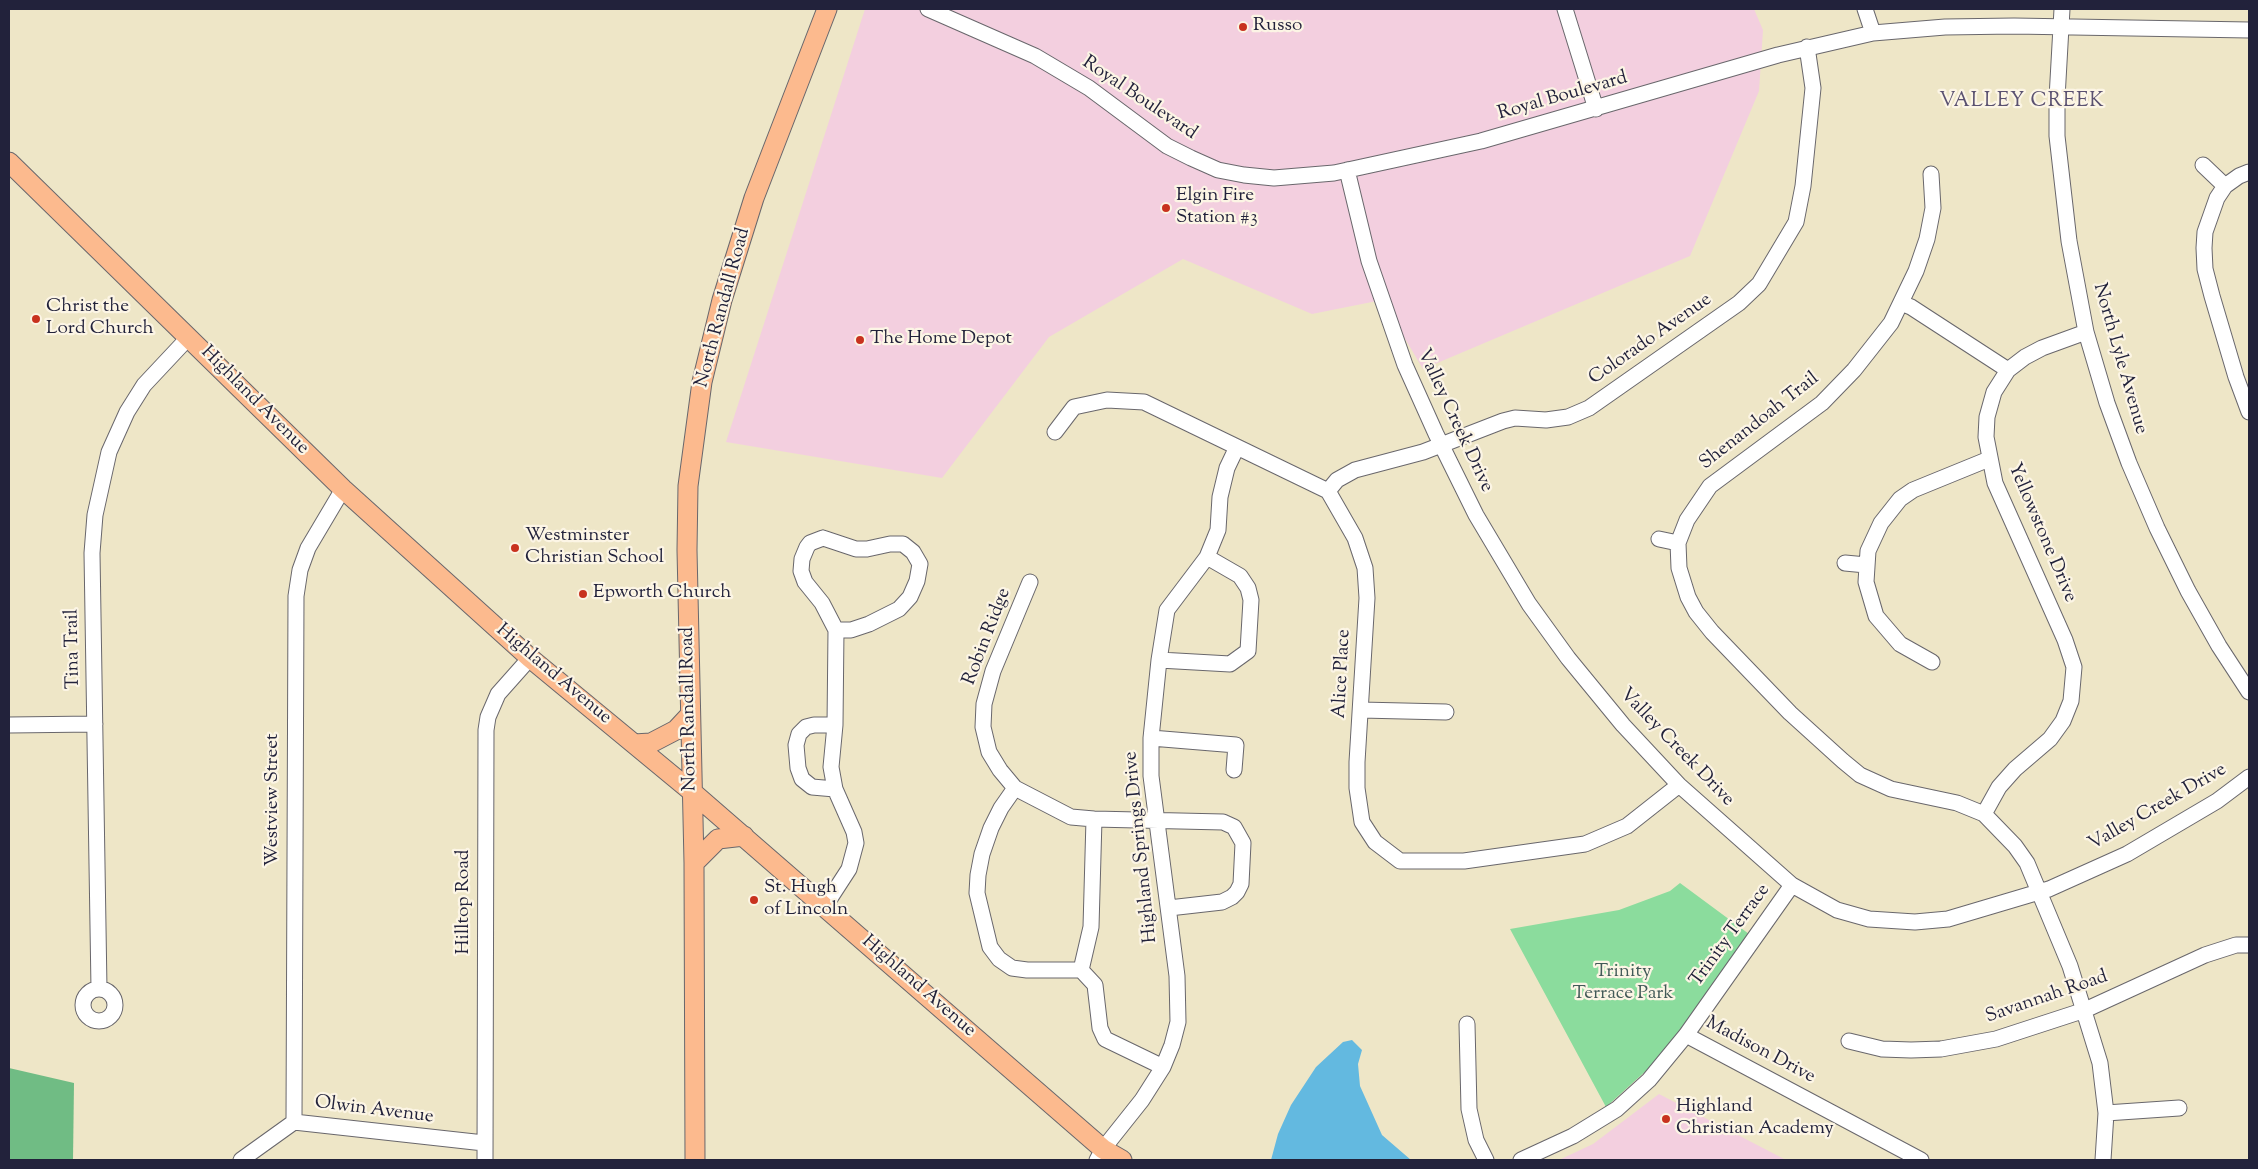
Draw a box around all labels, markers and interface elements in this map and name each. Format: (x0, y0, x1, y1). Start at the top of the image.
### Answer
place label: Russo (1253, 16, 1302, 38)
marker: Russo (1237, 21, 1249, 33)
street label: Royal Boulevard (1077, 52, 1201, 146)
street label: Royal Boulevard (1496, 68, 1630, 126)
district label: VALLEY CREEK (1938, 91, 2106, 115)
place label: Elgin Fire Station #3 (1176, 186, 1258, 230)
marker: Elgin Fire Station #3 (1160, 202, 1172, 214)
street label: North Randall Road (692, 226, 756, 390)
street label: North Lyle Avenue (2087, 281, 2151, 437)
street label: Colorado Avenue (1585, 289, 1717, 391)
place label: Christ the Lord Church (46, 297, 154, 341)
marker: Christ the Lord Church (30, 313, 42, 325)
place label: The Home Depot (870, 329, 1012, 351)
marker: The Home Depot (854, 334, 866, 346)
street label: Highland Avenue (195, 342, 313, 460)
street label: Valley Creek Drive (1411, 346, 1497, 496)
street label: Shenandoah Trail (1696, 368, 1824, 476)
street label: Yellowstone Drive (2001, 460, 2081, 606)
place label: Westminster Christian School (525, 526, 664, 570)
marker: Westminster Christian School (509, 542, 521, 554)
place label: Epworth Church (593, 583, 731, 605)
street label: Robin Ridge (959, 585, 1017, 689)
marker: Epworth Church (577, 588, 589, 600)
street label: Tina Trail (62, 609, 86, 689)
street label: Highland Avenue (490, 620, 616, 730)
street label: North Randall Road (677, 627, 703, 791)
street label: Alice Place (1329, 629, 1357, 719)
street label: Valley Creek Drive (1614, 684, 1738, 812)
street label: Westview Street (263, 733, 285, 867)
street label: Highland Springs Drive (1121, 750, 1163, 944)
street label: Valley Creek Drive (2085, 759, 2231, 857)
street label: Hilltop Road (454, 850, 476, 954)
place label: St. Hugh of Lincoln (764, 878, 848, 922)
street label: Trinity Terrace (1686, 880, 1776, 992)
marker: St. Hugh of Lincoln (748, 894, 760, 906)
street label: Highland Avenue (856, 931, 980, 1043)
park label: Trinity Terrace Park (1572, 962, 1674, 1006)
street label: Savannah Road (1983, 966, 2111, 1030)
street label: Madison Drive (1701, 1013, 1819, 1089)
street label: Olwin Avenue (313, 1092, 435, 1130)
place label: Highland Christian Academy (1676, 1097, 1834, 1141)
marker: Highland Christian Academy (1660, 1113, 1672, 1125)

